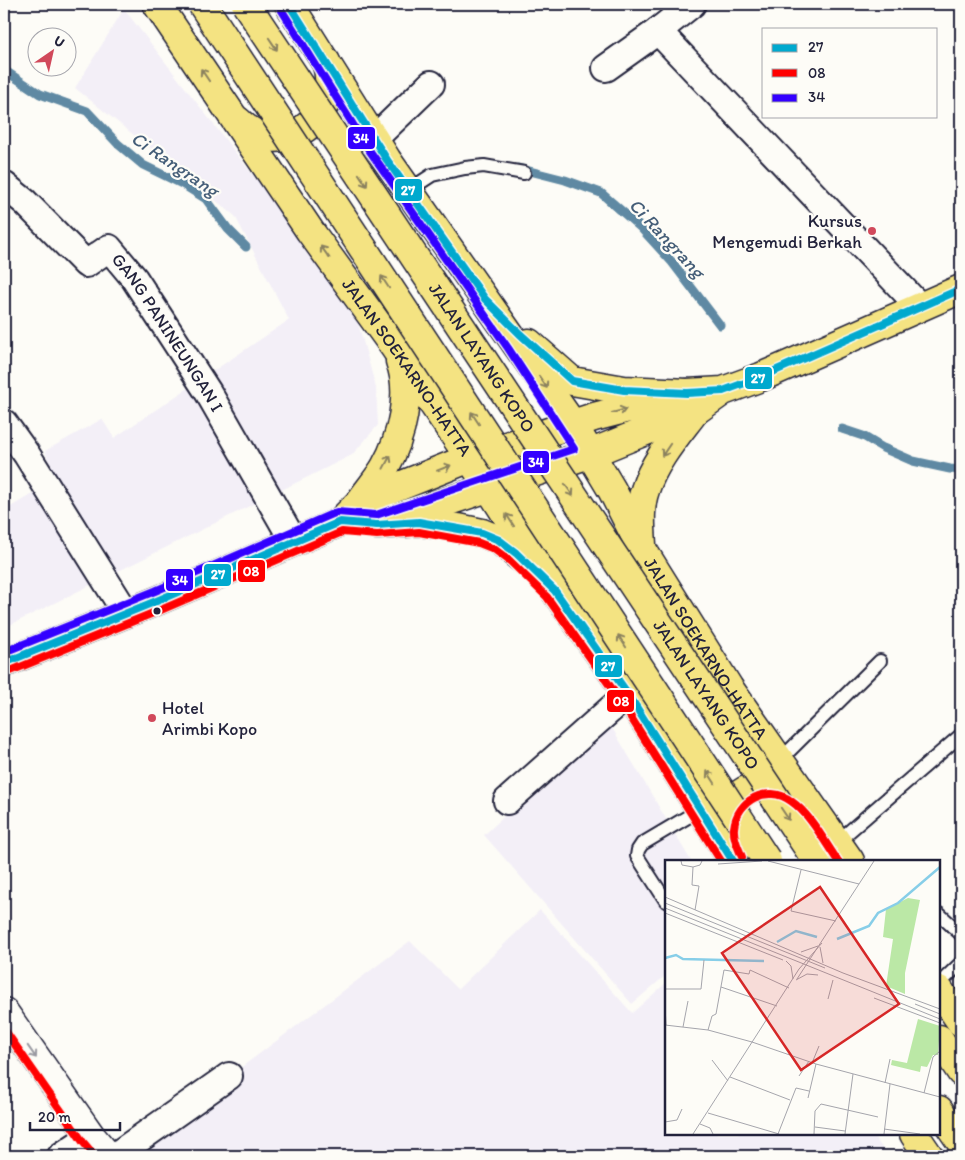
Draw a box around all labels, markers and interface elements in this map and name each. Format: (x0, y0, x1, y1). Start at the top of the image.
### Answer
north arrow (28, 28, 78, 78)
legend (762, 28, 938, 118)
text: U (50, 32, 68, 51)
one-way arrow (268, 37, 278, 51)
text: 27 (808, 38, 824, 56)
text: 08 (808, 64, 825, 82)
one-way arrow (200, 69, 210, 83)
text: 34 (808, 88, 825, 106)
water label: Ci Rangrang (127, 126, 225, 203)
line badge: 34 (347, 126, 376, 150)
text: 34 (353, 130, 370, 147)
one-way arrow (358, 172, 368, 186)
line badge: 27 (394, 178, 423, 202)
text: 27 (401, 182, 415, 199)
water label: Ci Rangrang (624, 193, 711, 284)
place label: Kursus Mengemudi Berkah (712, 210, 862, 253)
marker: Kursus Mengemudi Berkah (866, 225, 878, 237)
one-way arrow (320, 245, 330, 259)
street label: GANG PANINEUNGAN I (107, 249, 228, 416)
street label: JALAN SOEKARNO-HATTA (337, 274, 477, 461)
one-way arrow (380, 275, 391, 289)
street label: JALAN LAYANG KOPO (424, 278, 540, 437)
line badge: 27 (744, 366, 773, 390)
text: 27 (751, 370, 765, 387)
one-way arrow (538, 375, 548, 389)
one-way arrow (611, 406, 627, 415)
one-way arrow (470, 411, 480, 425)
one-way arrow (661, 443, 671, 457)
line badge: 34 (522, 450, 550, 474)
one-way arrow (382, 454, 392, 469)
text: 34 (528, 454, 545, 471)
one-way arrow (436, 462, 451, 472)
one-way arrow (564, 482, 574, 496)
one-way arrow (505, 513, 515, 527)
street label: JALAN SOEKARNO-HATTA (639, 553, 773, 744)
line badge: 08 (237, 559, 266, 583)
line badge: 27 (203, 563, 232, 587)
text: 08 (243, 563, 259, 580)
text: 27 (211, 566, 225, 583)
line badge: 34 (165, 568, 194, 592)
text: 34 (172, 572, 189, 589)
unlabelled marker (152, 606, 162, 616)
street label: JALAN LAYANG KOPO (648, 616, 764, 774)
one-way arrow (617, 634, 627, 648)
line badge: 27 (594, 654, 623, 678)
text: 27 (601, 658, 615, 675)
line badge: 08 (606, 689, 635, 713)
text: 08 (613, 693, 629, 710)
place label: Hotel Arimbi Kopo (162, 697, 257, 740)
marker: Hotel Arimbi Kopo (146, 712, 158, 724)
one-way arrow (706, 770, 716, 784)
one-way arrow (780, 807, 790, 821)
inset map (665, 860, 940, 1135)
one-way arrow (27, 1045, 37, 1059)
scale bar (30, 1100, 120, 1132)
text: 20 m (38, 1108, 72, 1126)

